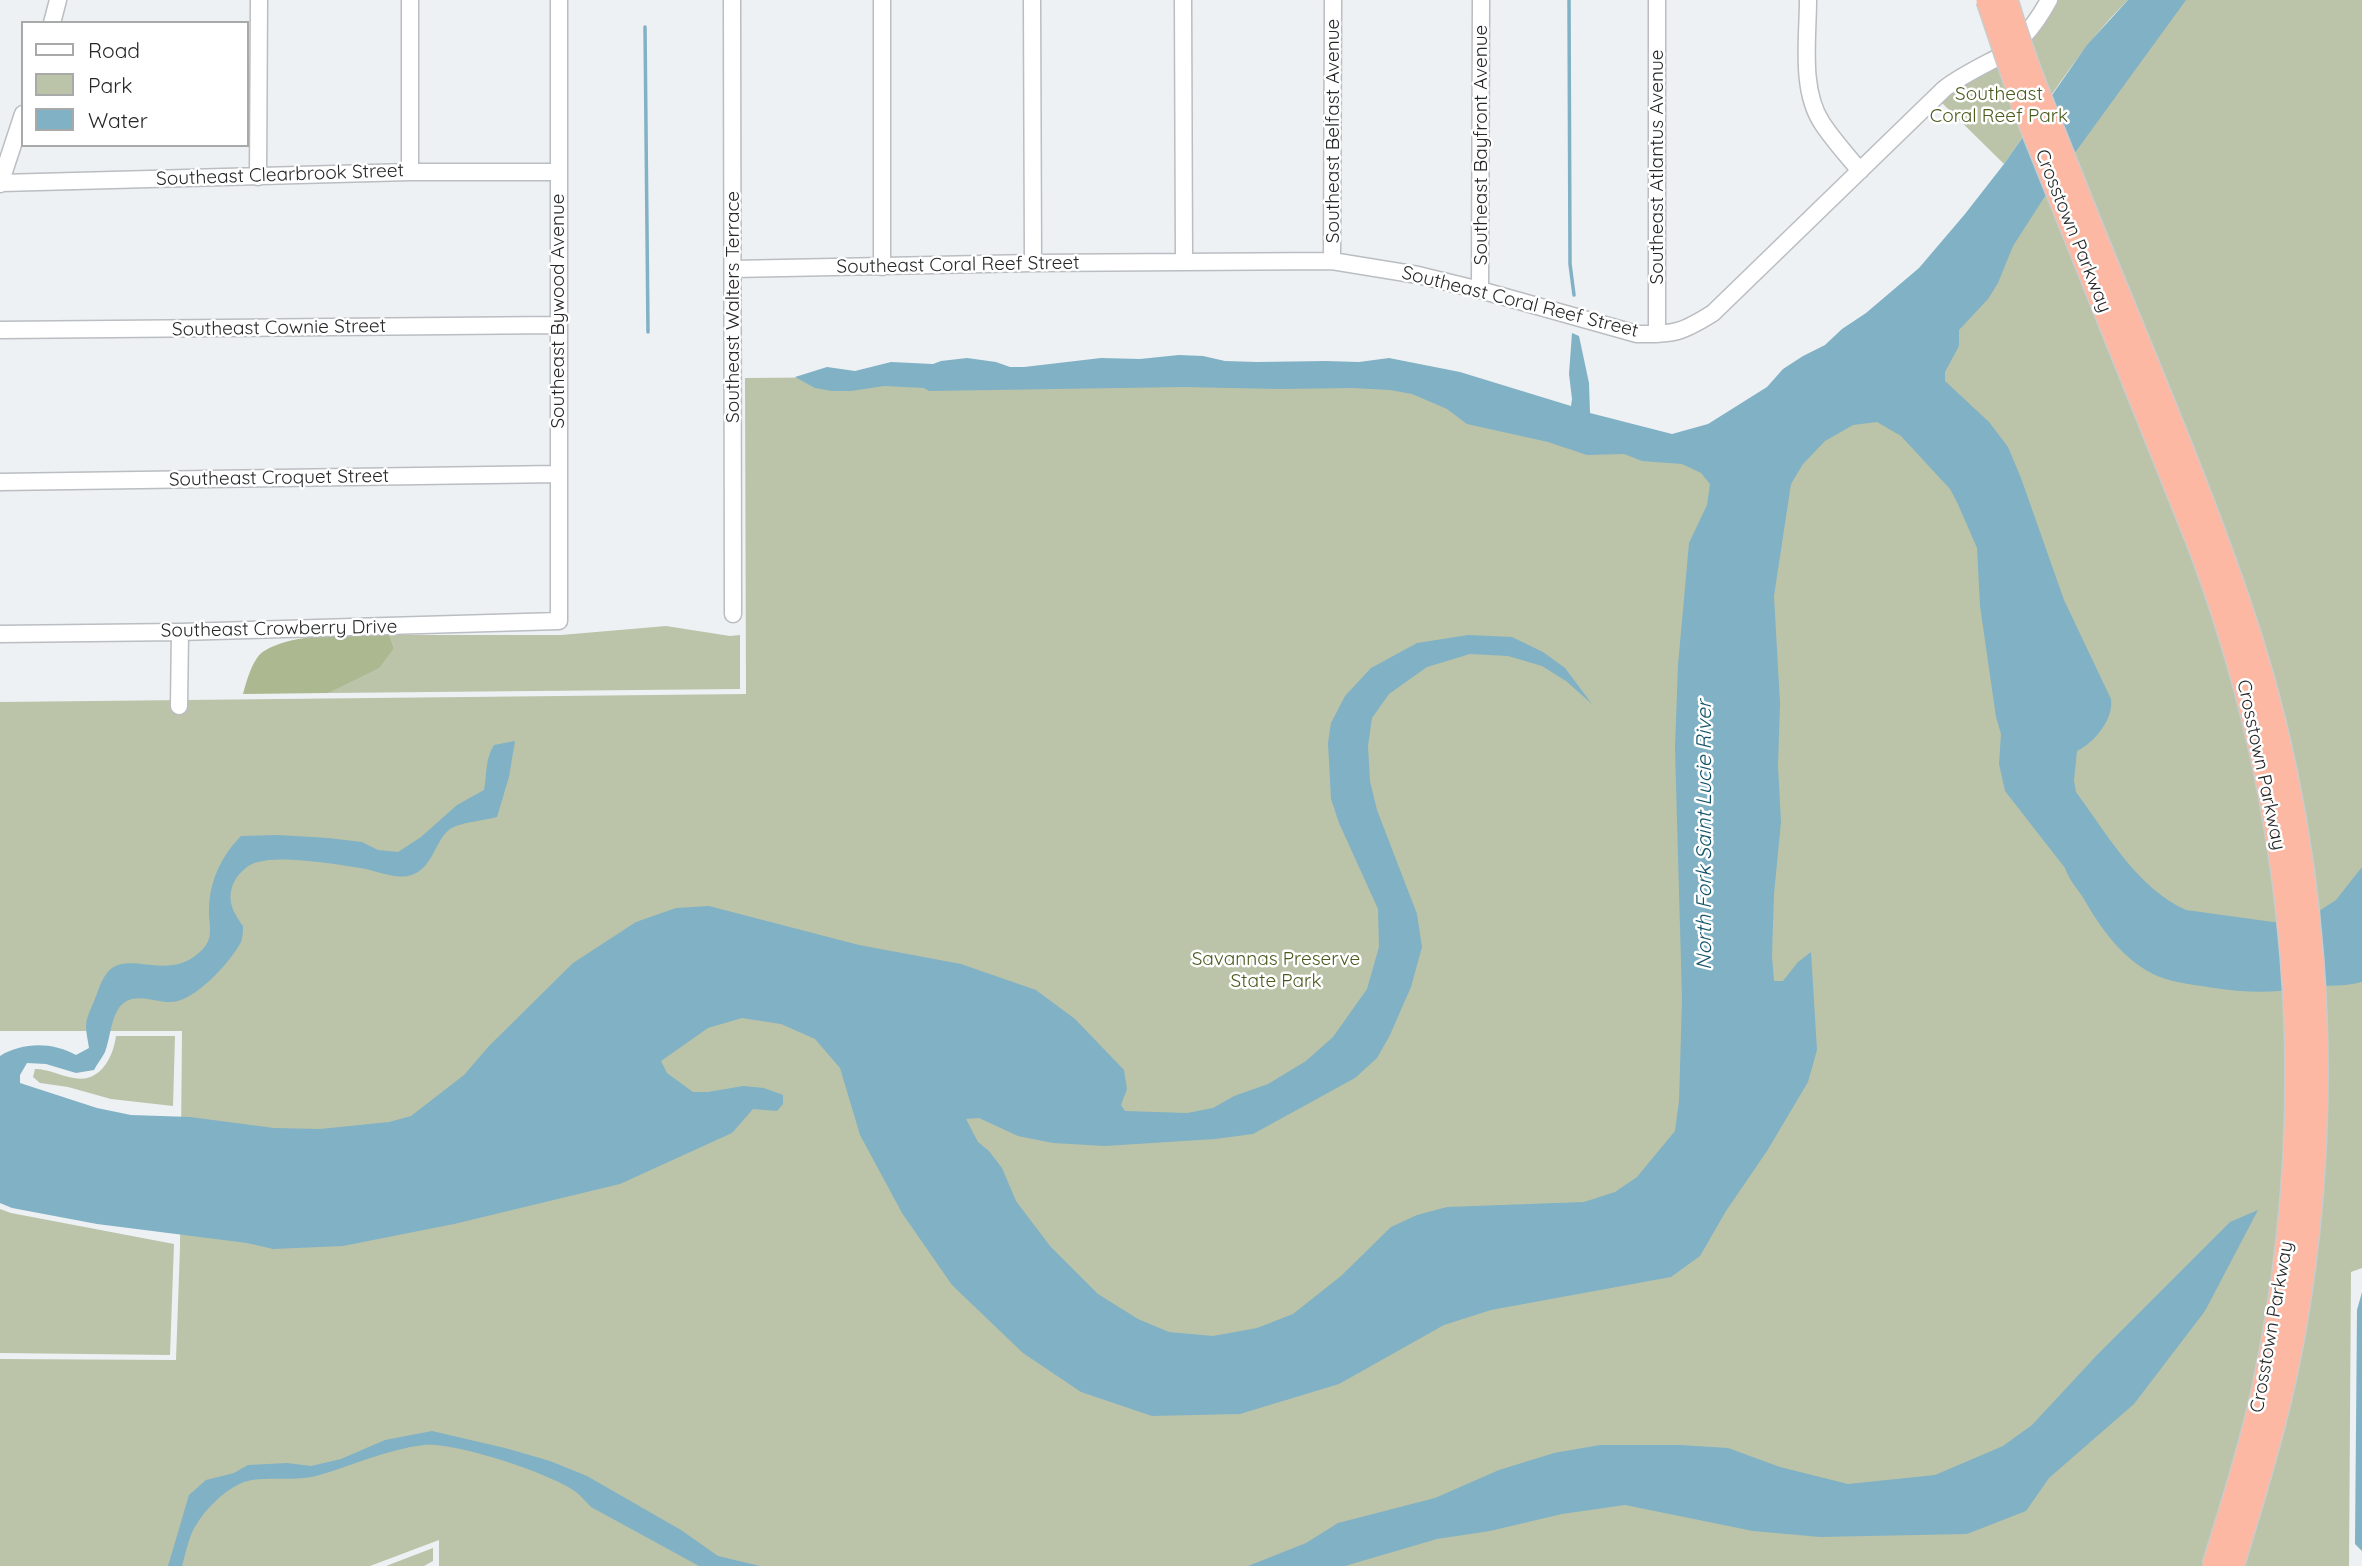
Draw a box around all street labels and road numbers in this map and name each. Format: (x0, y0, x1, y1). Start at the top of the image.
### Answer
street label: Southeast Belfast Avenue (1322, 19, 1344, 243)
street label: Southeast Bayfront Avenue (1470, 25, 1492, 265)
street label: Southeast Atlantus Avenue (1646, 50, 1668, 284)
street label: Crosstown Parkway (2030, 146, 2116, 316)
street label: Southeast Clearbrook Street (156, 159, 404, 191)
street label: Southeast Walters Terrace (722, 191, 744, 423)
street label: Southeast Bywood Avenue (547, 193, 569, 429)
street label: Southeast Coral Reef Street (836, 251, 1080, 279)
street label: Southeast Coral Reef Street (1399, 262, 1641, 342)
street label: Southeast Cownie Street (172, 315, 386, 341)
street label: Southeast Croquet Street (169, 465, 389, 491)
street label: Southeast Crowberry Drive (160, 616, 398, 642)
street label: Crosstown Parkway (2232, 678, 2290, 852)
street label: Crosstown Parkway (2246, 1239, 2298, 1415)

